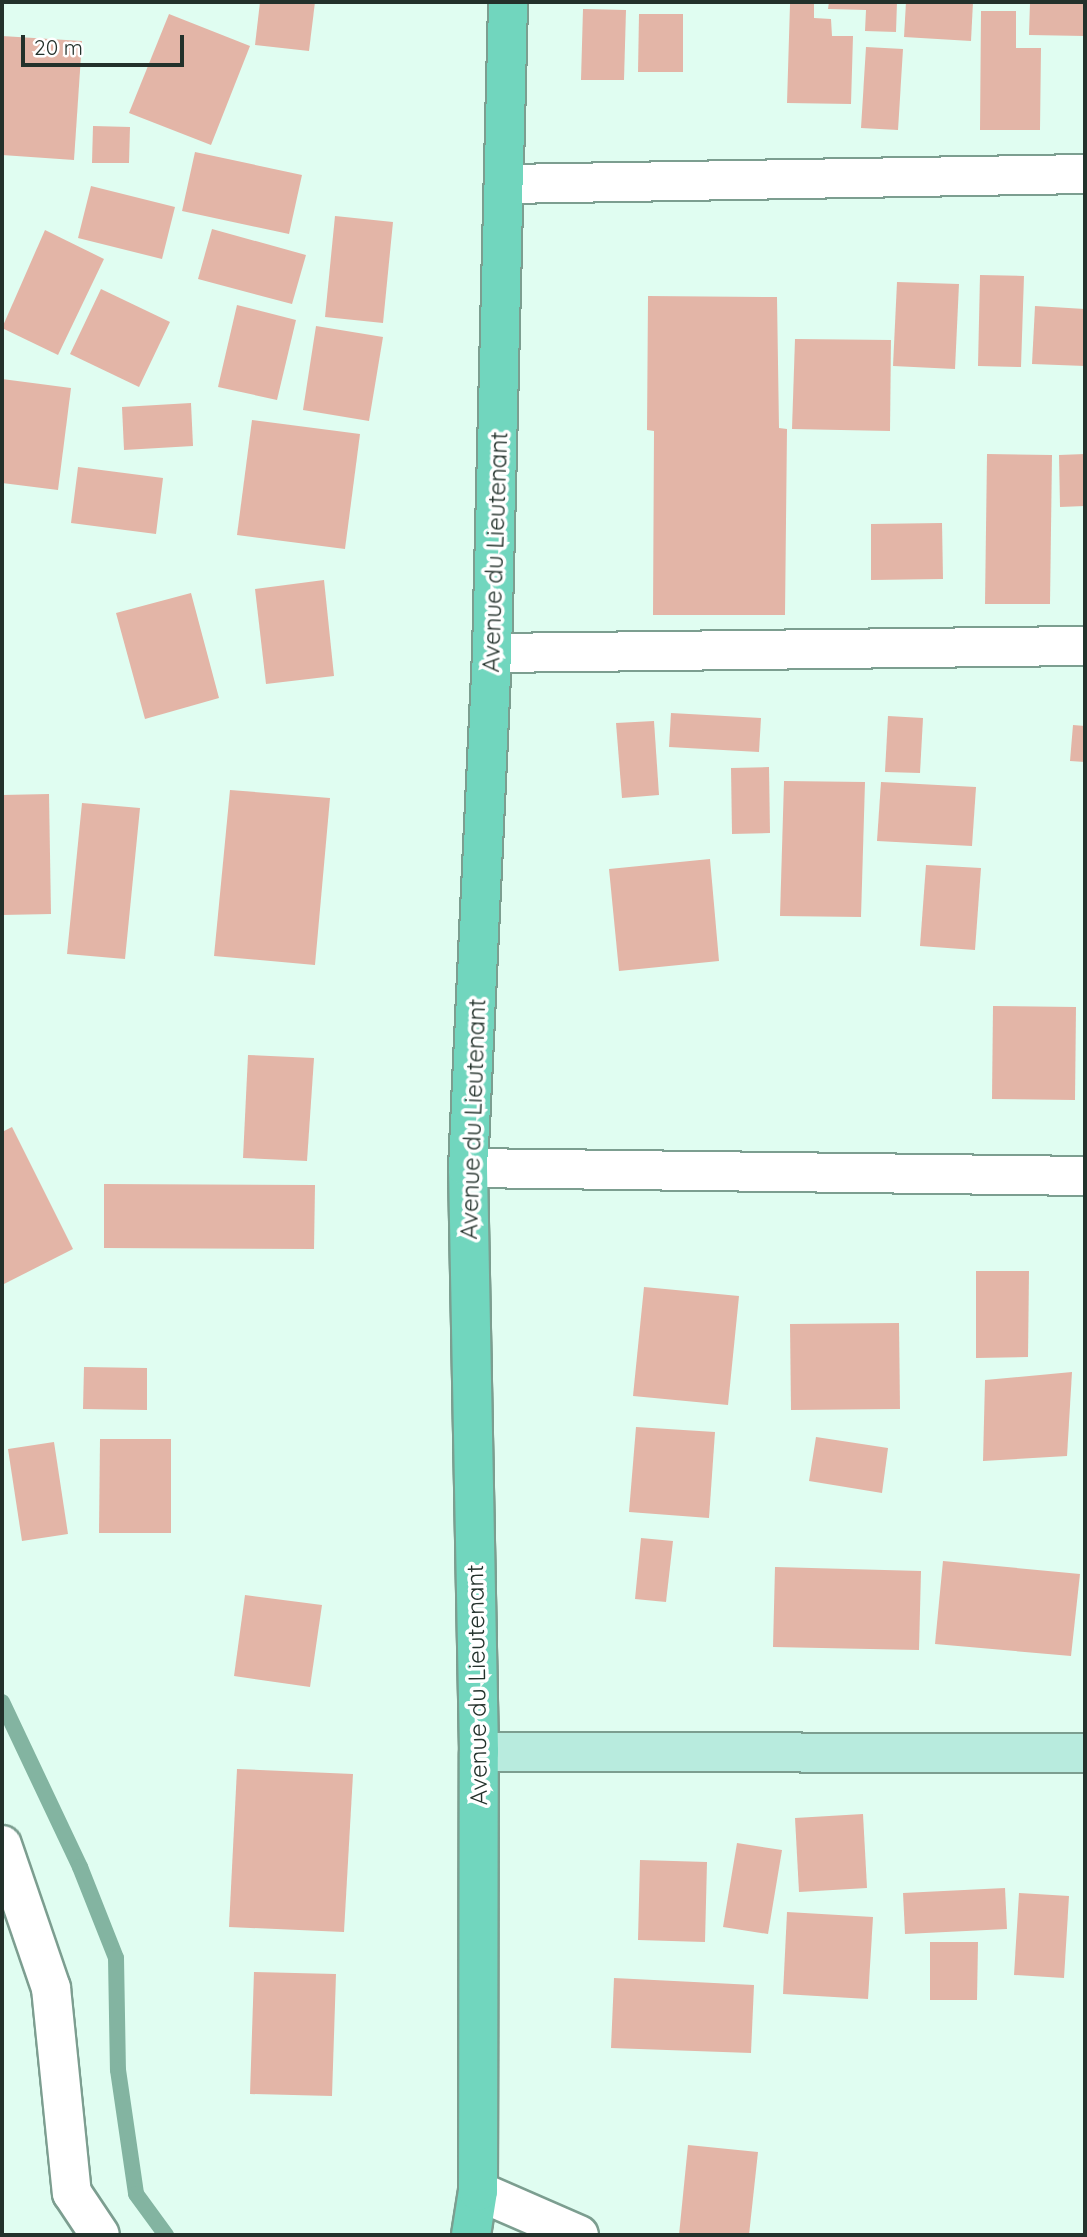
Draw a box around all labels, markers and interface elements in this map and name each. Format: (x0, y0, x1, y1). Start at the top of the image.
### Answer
scale bar (24, 21, 187, 65)
text: 20 m (34, 34, 83, 60)
street label: Avenue du Lieutenant (476, 431, 514, 673)
street label: Avenue du Lieutenant (454, 998, 492, 1240)
street label: Avenue du Lieutenant (461, 1564, 493, 1806)

